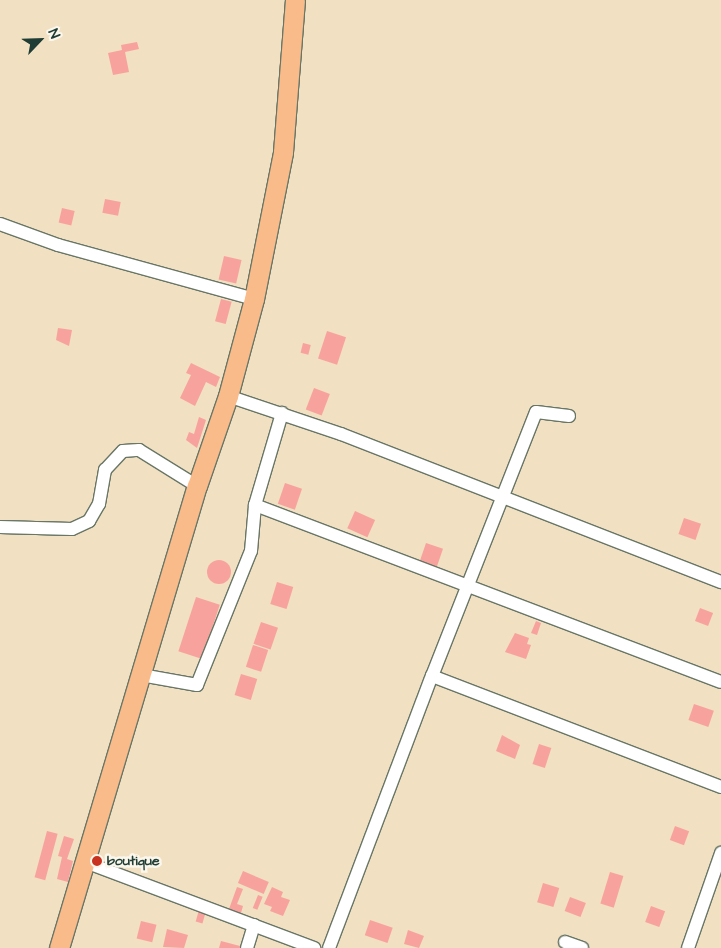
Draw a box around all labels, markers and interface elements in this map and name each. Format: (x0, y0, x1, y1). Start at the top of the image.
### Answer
north arrow (15, 15, 65, 65)
text: N (43, 26, 65, 42)
place label: boutique (107, 853, 160, 869)
marker: boutique (91, 855, 103, 867)

